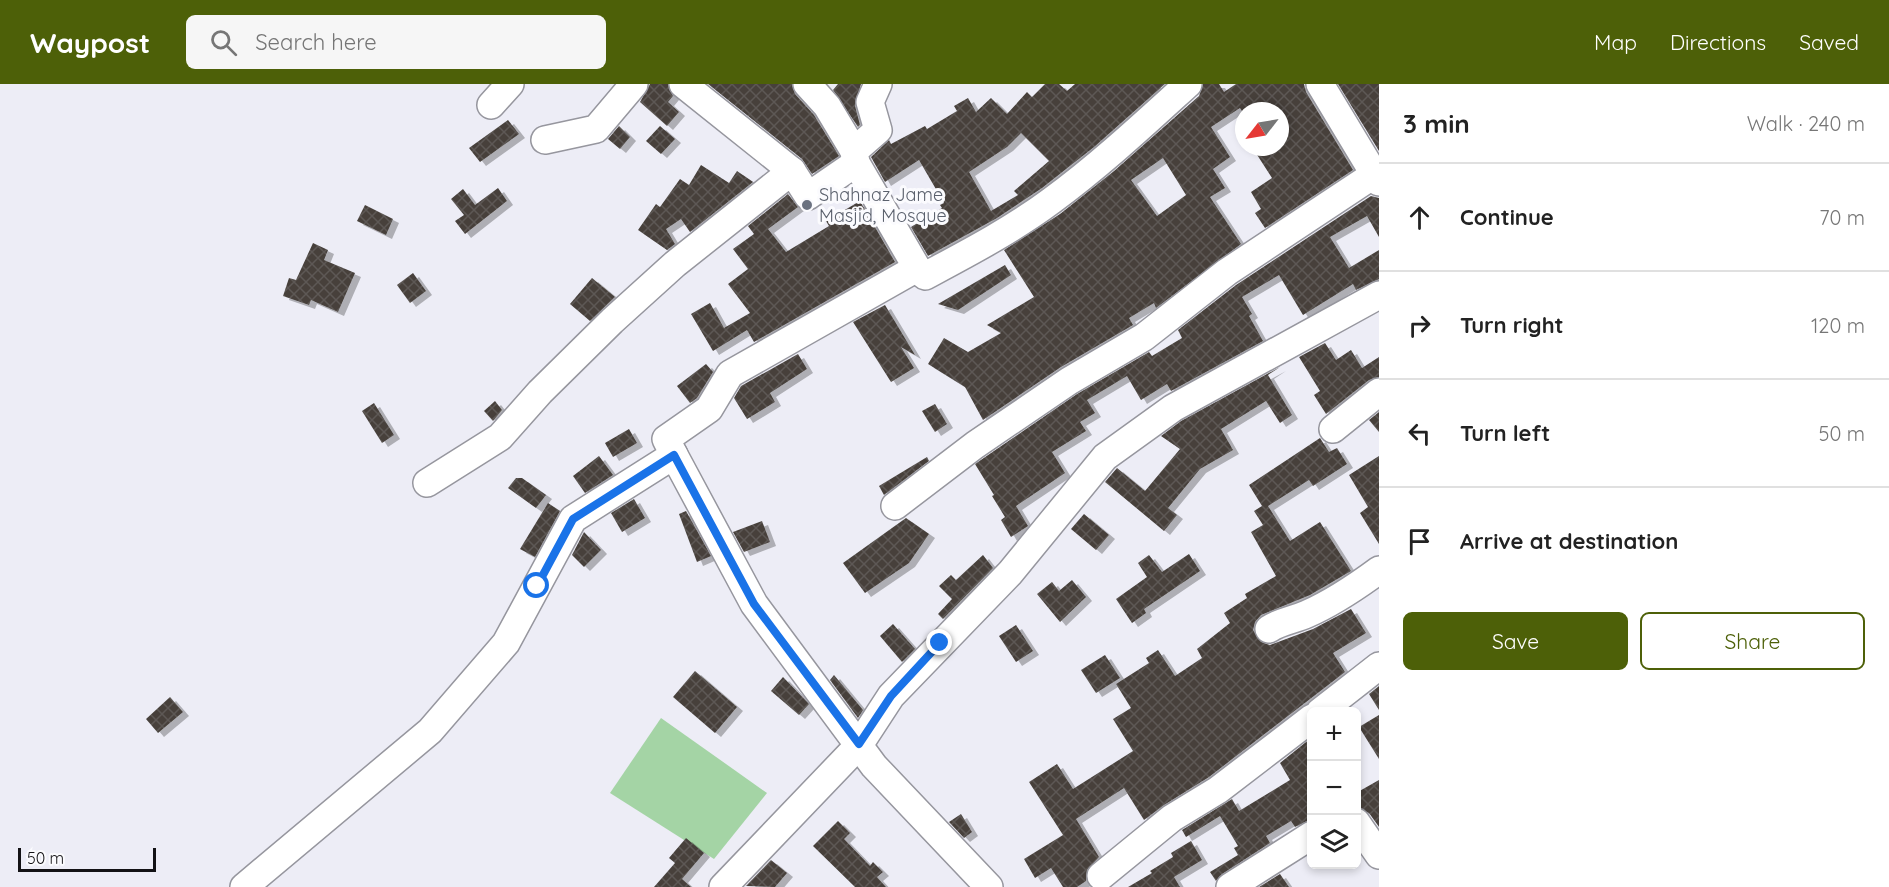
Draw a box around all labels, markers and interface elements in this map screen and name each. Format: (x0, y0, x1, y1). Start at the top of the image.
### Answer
search box (186, 15, 606, 69)
text: Waypost (30, 25, 150, 60)
icon: search (207, 26, 240, 59)
text: Search here (255, 28, 377, 56)
text: Map (1594, 29, 1637, 55)
text: Directions (1670, 29, 1766, 55)
text: Saved (1799, 29, 1859, 55)
north arrow (1235, 102, 1289, 156)
text: 3 min (1403, 107, 1470, 140)
text: Walk · 240 m (1747, 111, 1865, 136)
place label: Shahnaz Jame Masjid, Mosque (819, 183, 947, 227)
marker: Shahnaz Jame Masjid, Mosque (800, 198, 814, 212)
icon: ahead (1403, 201, 1436, 234)
text: Continue (1460, 203, 1554, 231)
text: 70 m (1819, 205, 1865, 230)
icon: right (1403, 309, 1436, 342)
text: Turn right (1460, 311, 1564, 339)
text: 120 m (1811, 313, 1865, 338)
icon: left (1403, 417, 1436, 450)
text: Turn left (1460, 419, 1550, 447)
text: 50 m (1819, 421, 1865, 446)
icon: arrive (1403, 525, 1436, 558)
text: Arrive at destination (1460, 527, 1678, 555)
route start (523, 572, 549, 598)
button: Save (1403, 612, 1628, 670)
button: Share (1640, 612, 1865, 670)
route end (926, 629, 952, 655)
map controls (1307, 707, 1361, 869)
button: + (1307, 707, 1361, 761)
button: − (1307, 761, 1361, 815)
button: layers (1307, 815, 1361, 869)
scale bar (18, 845, 156, 872)
text: 50 m (27, 848, 64, 868)

